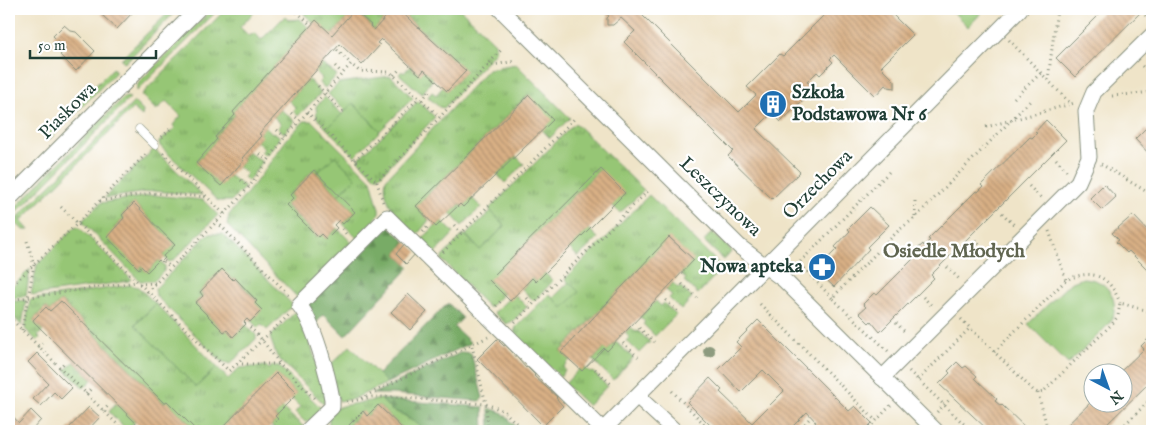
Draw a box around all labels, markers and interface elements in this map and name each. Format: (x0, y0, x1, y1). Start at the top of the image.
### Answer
scale bar (30, 28, 156, 60)
text: 50 m (38, 36, 66, 55)
street label: Piaskowa (34, 77, 102, 145)
place label: Szkoła Podstawowa Nr 6 (792, 81, 927, 127)
building icon: Szkoła Podstawowa Nr 6 (758, 89, 788, 119)
street label: Orzechowa (778, 144, 859, 225)
street label: Leszczynowa (674, 152, 767, 243)
district label: Osiedle Młodych (883, 239, 1025, 264)
pharmacy icon: Nowa apteka (807, 252, 837, 282)
place label: Nowa apteka (699, 255, 804, 279)
north arrow (1084, 362, 1134, 412)
text: N (1105, 386, 1127, 408)

